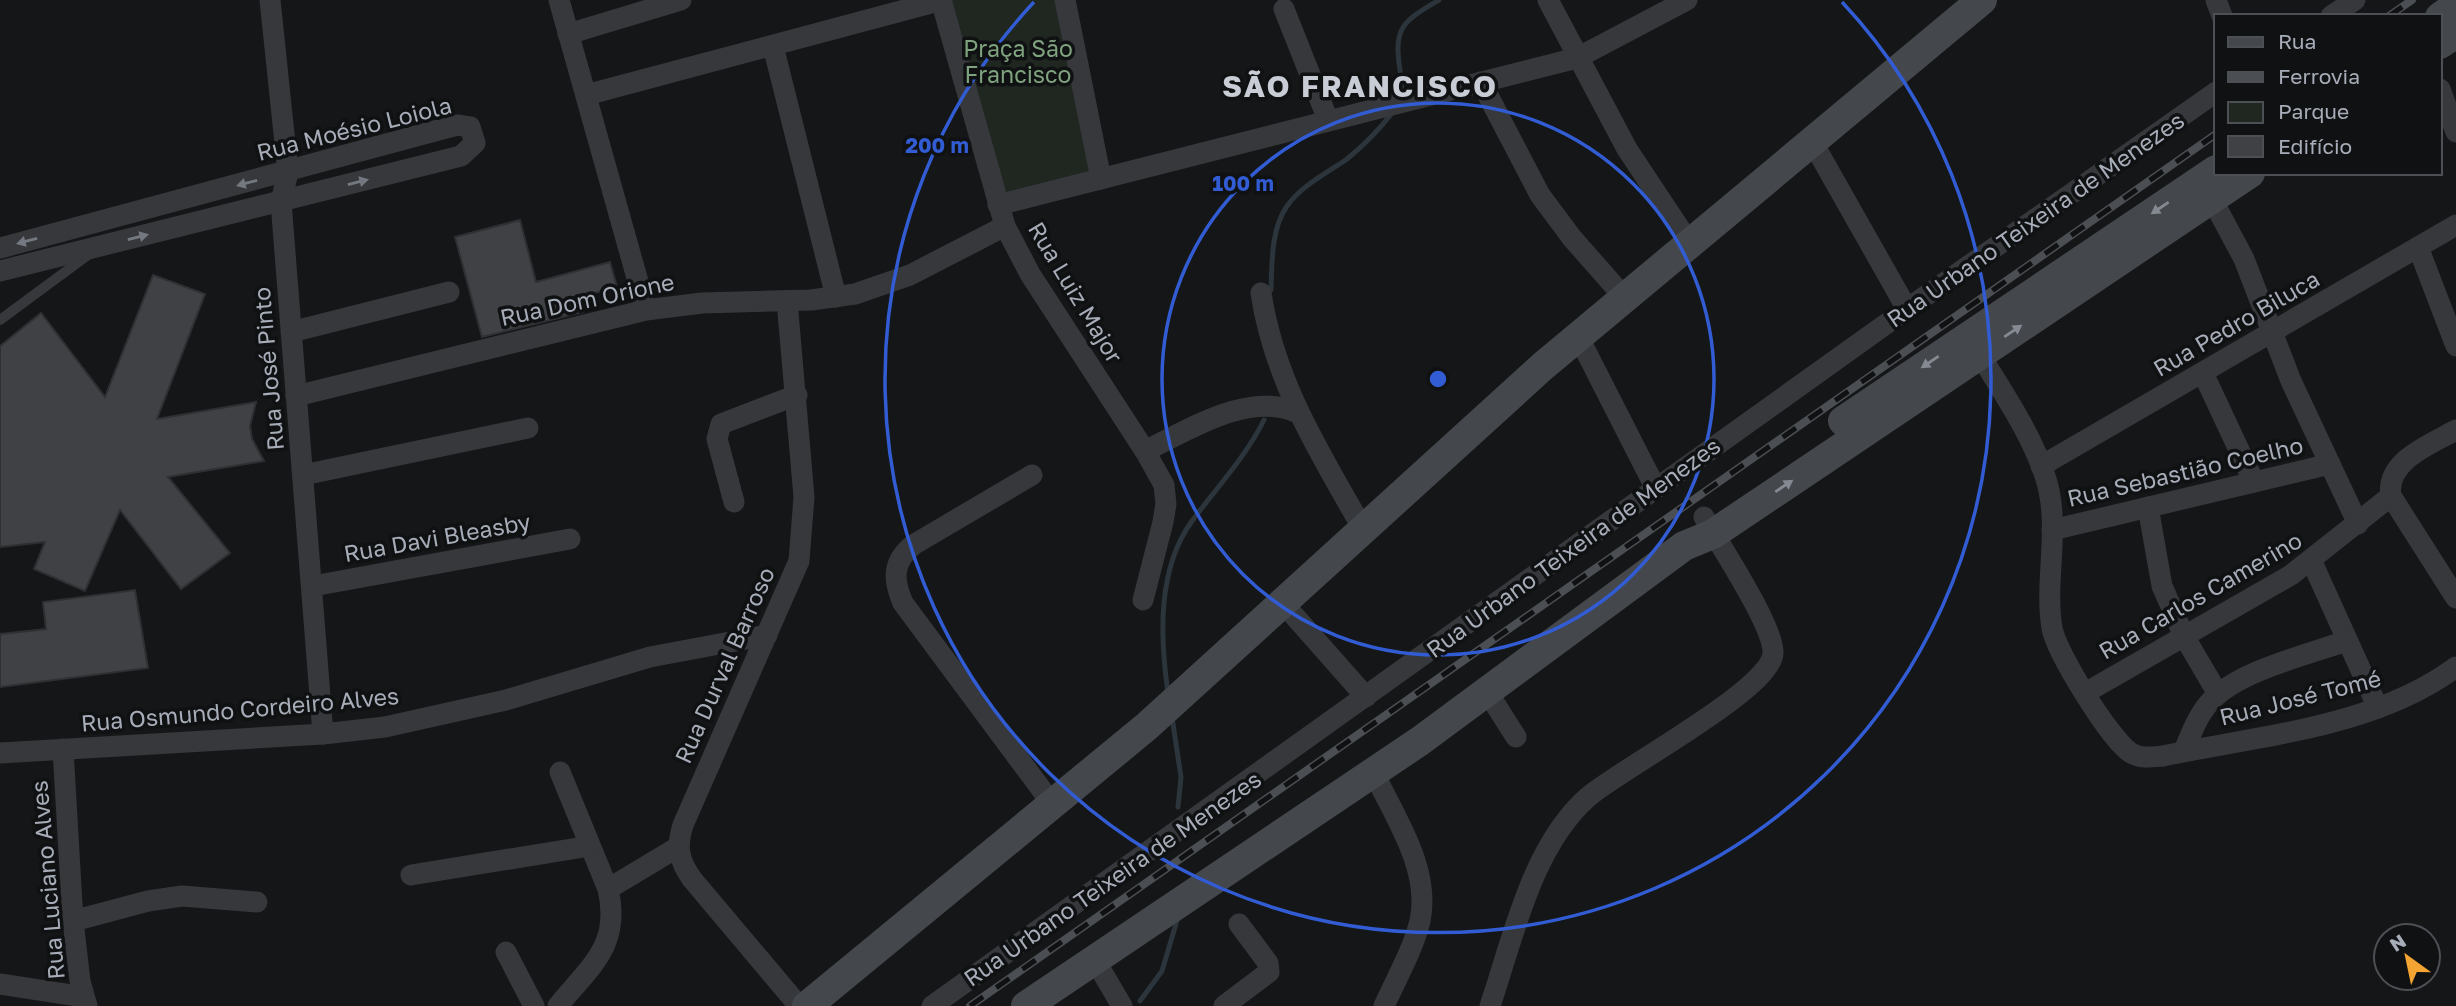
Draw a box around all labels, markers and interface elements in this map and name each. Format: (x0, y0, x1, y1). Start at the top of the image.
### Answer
legend (2214, 14, 2442, 175)
text: Rua (2278, 28, 2316, 54)
park label: Praça São Francisco (963, 34, 1073, 88)
text: Ferrovia (2278, 63, 2360, 89)
district label: SÃO FRANCISCO (1222, 68, 1498, 104)
street label: Rua Moésio Loiola (254, 90, 454, 166)
text: Parque (2278, 98, 2349, 124)
street label: Rua Urbano Teixeira de Menezes (1881, 105, 2189, 333)
text: 200 m (905, 132, 969, 158)
text: Edifício (2278, 133, 2352, 159)
text: 100 m (1212, 170, 1274, 196)
one-way arrow (348, 176, 370, 187)
one-way arrow (236, 178, 258, 189)
one-way arrow (2150, 201, 2169, 214)
street label: Rua Luiz Major (1023, 216, 1129, 368)
one-way arrow (127, 231, 149, 242)
one-way arrow (16, 236, 37, 246)
street label: Rua Pedro Biluca (2148, 264, 2324, 382)
street label: Rua Dom Orione (497, 267, 677, 331)
street label: Rua José Pinto (247, 286, 289, 452)
one-way arrow (2004, 324, 2022, 338)
one-way arrow (1920, 355, 1940, 368)
centre of rings (1426, 367, 1450, 391)
street label: Rua Sebastião Coelho (2064, 430, 2306, 512)
street label: Rua Urbano Teixeira de Menezes (1421, 431, 1725, 663)
one-way arrow (1775, 479, 1793, 493)
street label: Rua Davi Bleasby (342, 507, 533, 567)
street label: Rua Carlos Camerino (2094, 525, 2306, 665)
street label: Rua Durval Barroso (668, 563, 780, 767)
street label: Rua José Tomé (2216, 663, 2384, 731)
street label: Rua Osmundo Cordeiro Alves (80, 681, 400, 737)
street label: Rua Urbano Teixeira de Menezes (958, 764, 1266, 992)
street label: Rua Luciano Alves (24, 779, 70, 981)
north arrow (2372, 922, 2442, 992)
text: N (2385, 929, 2410, 956)

